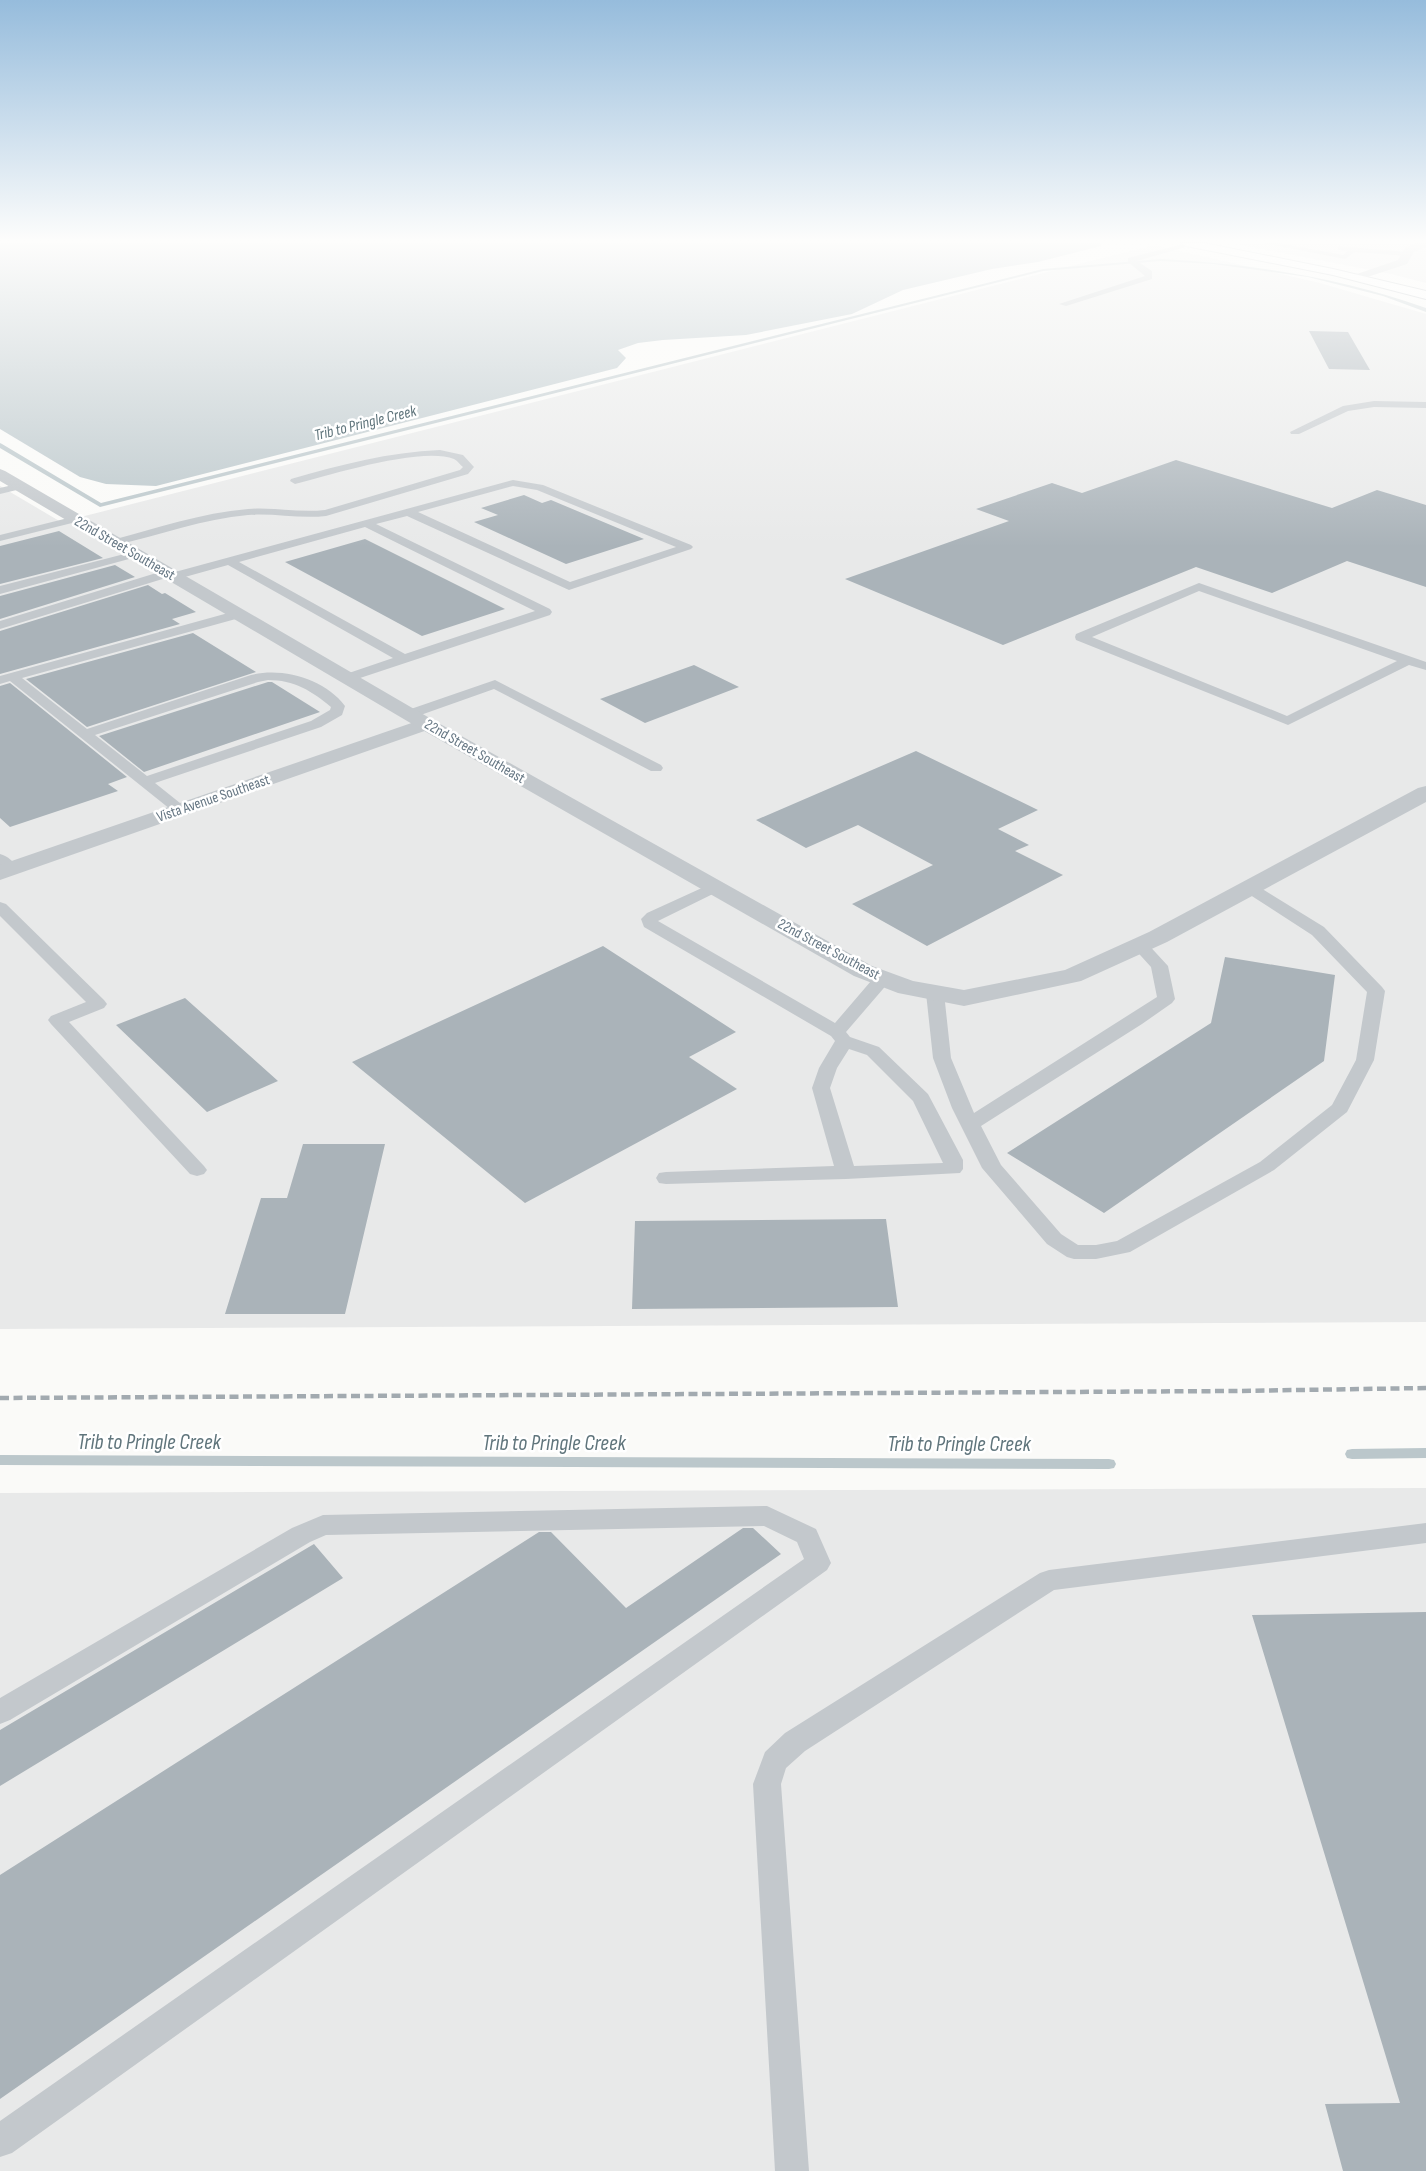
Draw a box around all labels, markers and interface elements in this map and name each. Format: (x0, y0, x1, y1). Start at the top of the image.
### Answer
water label: Trib to Pringle Creek (312, 401, 419, 445)
street label: 22nd Street Southeast (71, 512, 179, 585)
street label: 22nd Street Southeast (421, 715, 529, 788)
street label: Vista Avenue Southeast (154, 770, 273, 827)
street label: 22nd Street Southeast (774, 914, 884, 985)
water label: Trib to Pringle Creek (77, 1429, 222, 1456)
water label: Trib to Pringle Creek (482, 1430, 627, 1457)
water label: Trib to Pringle Creek (887, 1431, 1032, 1458)

